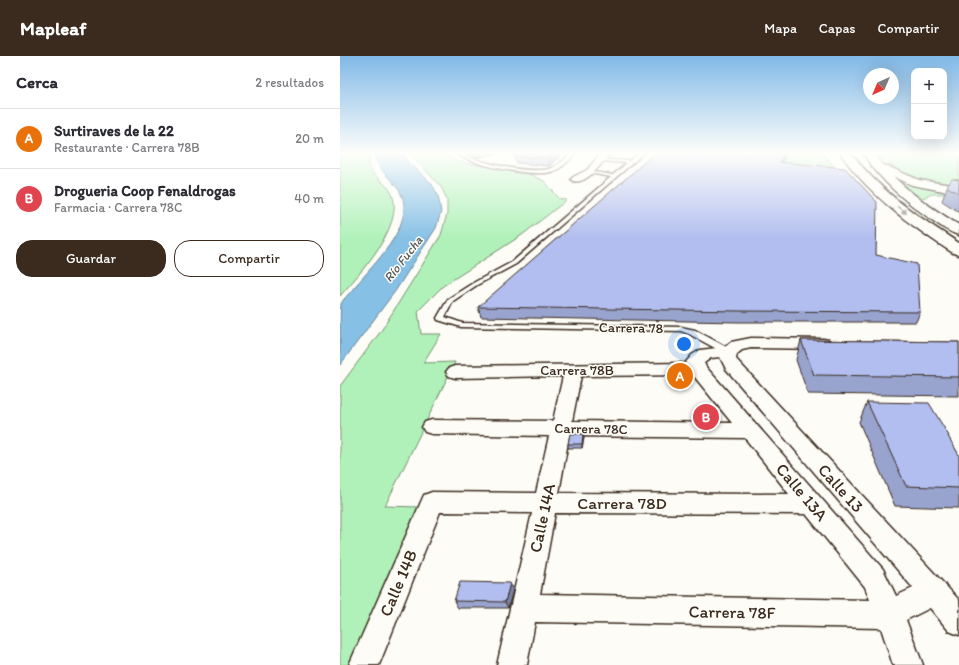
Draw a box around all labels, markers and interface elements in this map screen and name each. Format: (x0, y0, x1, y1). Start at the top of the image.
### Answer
text: Mapleaf (20, 17, 86, 40)
text: Mapa (764, 20, 797, 37)
text: Capas (819, 20, 856, 37)
text: Compartir (878, 20, 939, 37)
north arrow (863, 68, 899, 104)
map controls (911, 68, 947, 140)
button: + (911, 68, 947, 104)
text: Cerca (16, 72, 58, 92)
text: 2 resultados (255, 75, 324, 90)
button: − (911, 104, 947, 140)
text: Surtiraves de la 22 (54, 122, 174, 140)
text: A (25, 131, 33, 146)
text: 20 m (295, 131, 324, 146)
text: Restaurante · Carrera 78B (54, 140, 200, 155)
text: Drogueria Coop Fenaldrogas (54, 182, 236, 200)
text: B (25, 191, 33, 206)
text: 40 m (294, 191, 324, 206)
text: Farmacia · Carrera 78C (54, 200, 182, 215)
one-way arrow (896, 206, 907, 214)
water label: Río Fucha (380, 233, 426, 285)
button: Guardar (16, 240, 166, 277)
button: Compartir (174, 240, 324, 277)
street label: Carrera 78 (599, 319, 664, 337)
your location (674, 334, 694, 354)
pin: A (667, 361, 693, 391)
street label: Carrera 78B (540, 362, 614, 379)
pin: B (693, 402, 719, 432)
street label: Carrera 78C (554, 420, 628, 438)
street label: Calle 13A (772, 459, 832, 525)
street label: Calle 13 (814, 460, 868, 516)
street label: Calle 14A (525, 481, 559, 554)
street label: Carrera 78D (577, 493, 667, 513)
street label: Calle 14B (375, 547, 421, 619)
street label: Carrera 78F (688, 601, 776, 623)

